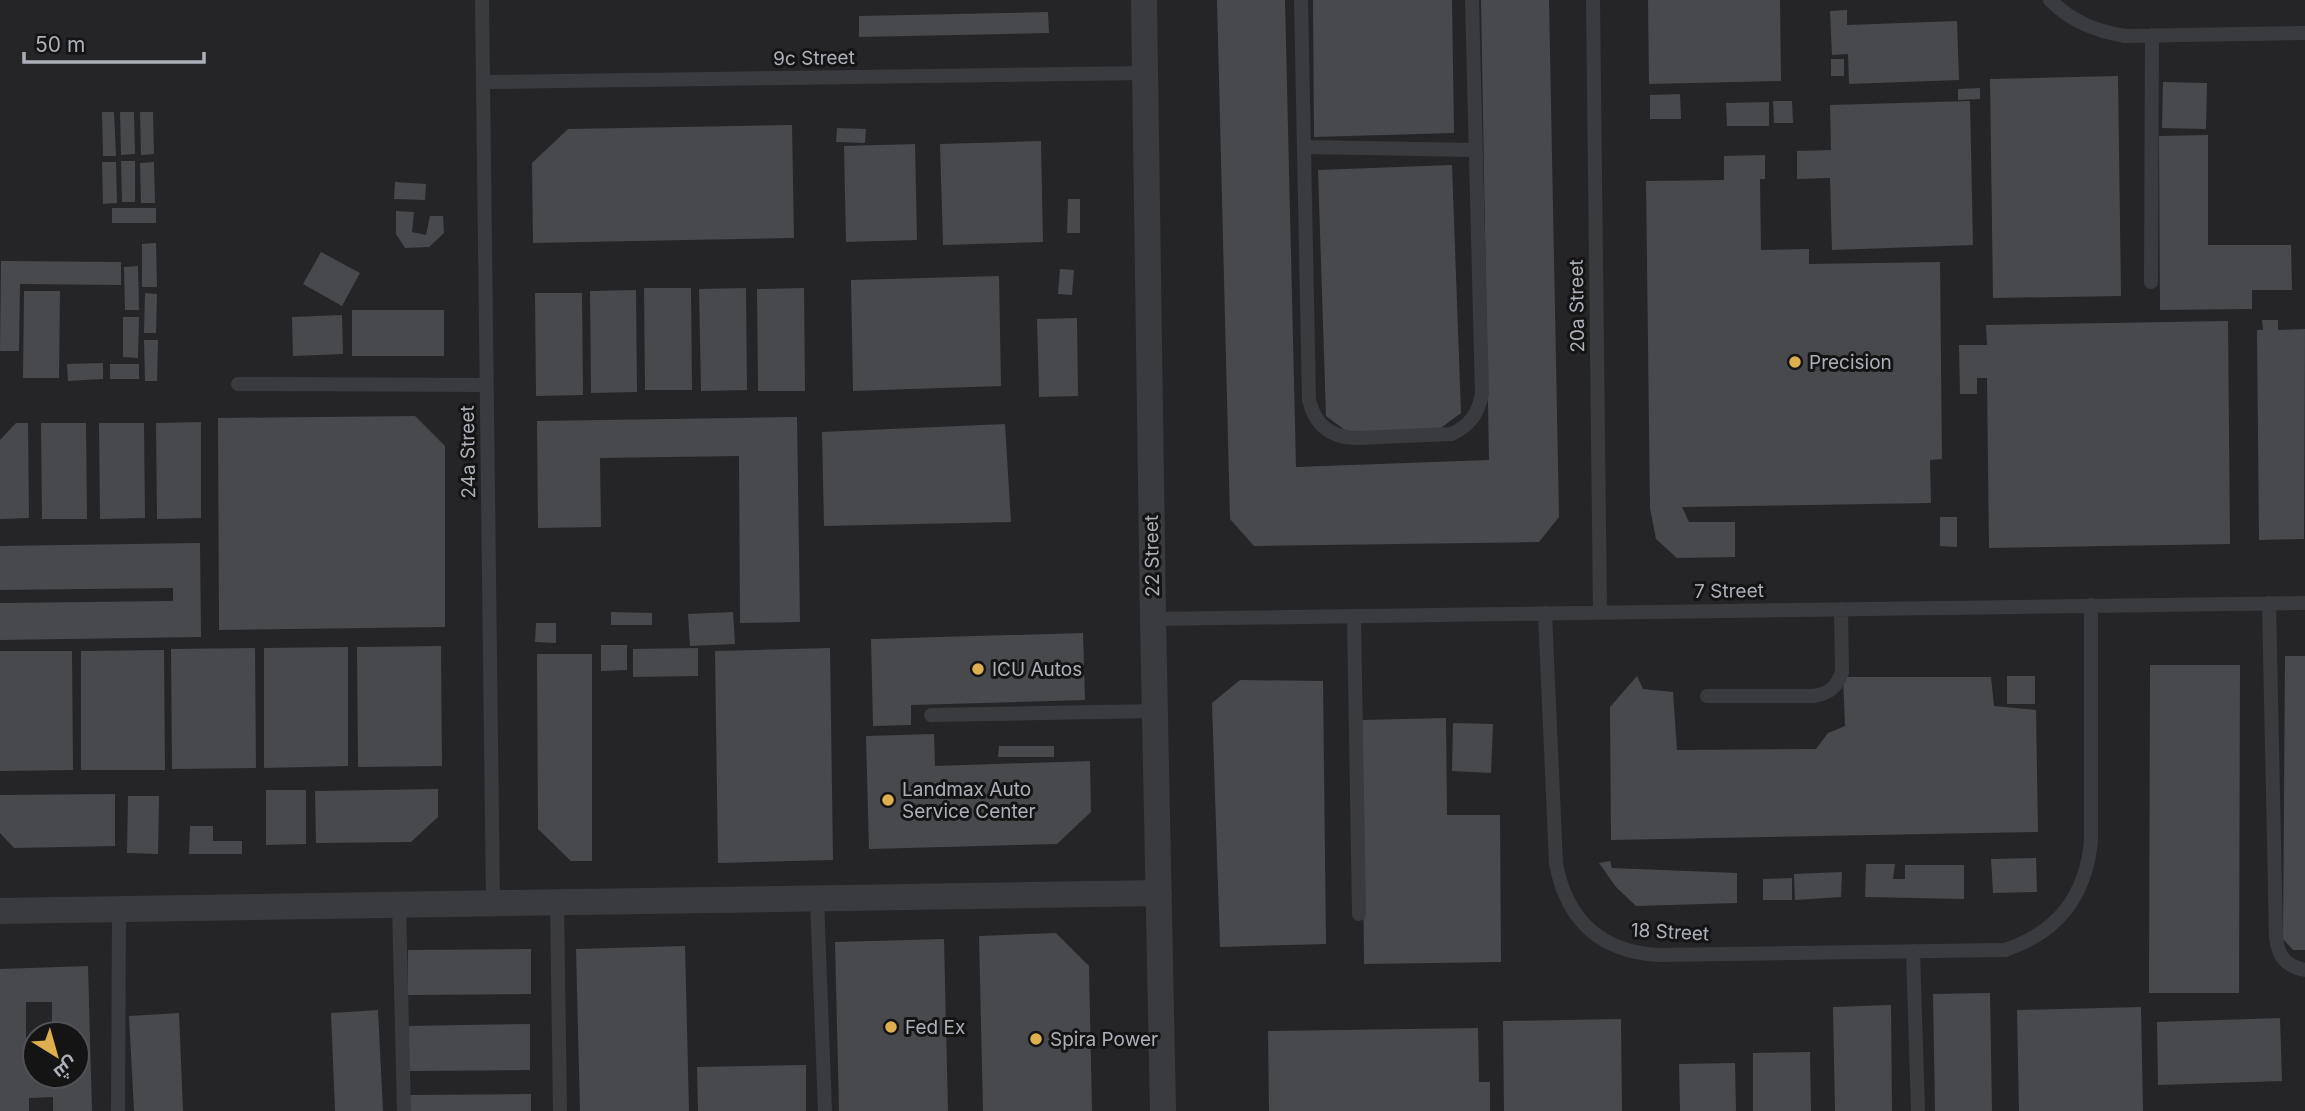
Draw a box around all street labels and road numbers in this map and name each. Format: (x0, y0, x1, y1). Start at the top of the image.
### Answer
street label: 9c Street (773, 46, 855, 70)
street label: 20a Street (1565, 259, 1589, 353)
street label: 24a Street (456, 405, 480, 499)
street label: 22 Street (1140, 515, 1164, 597)
street label: 7 Street (1694, 579, 1764, 603)
street label: 18 Street (1630, 918, 1710, 946)

